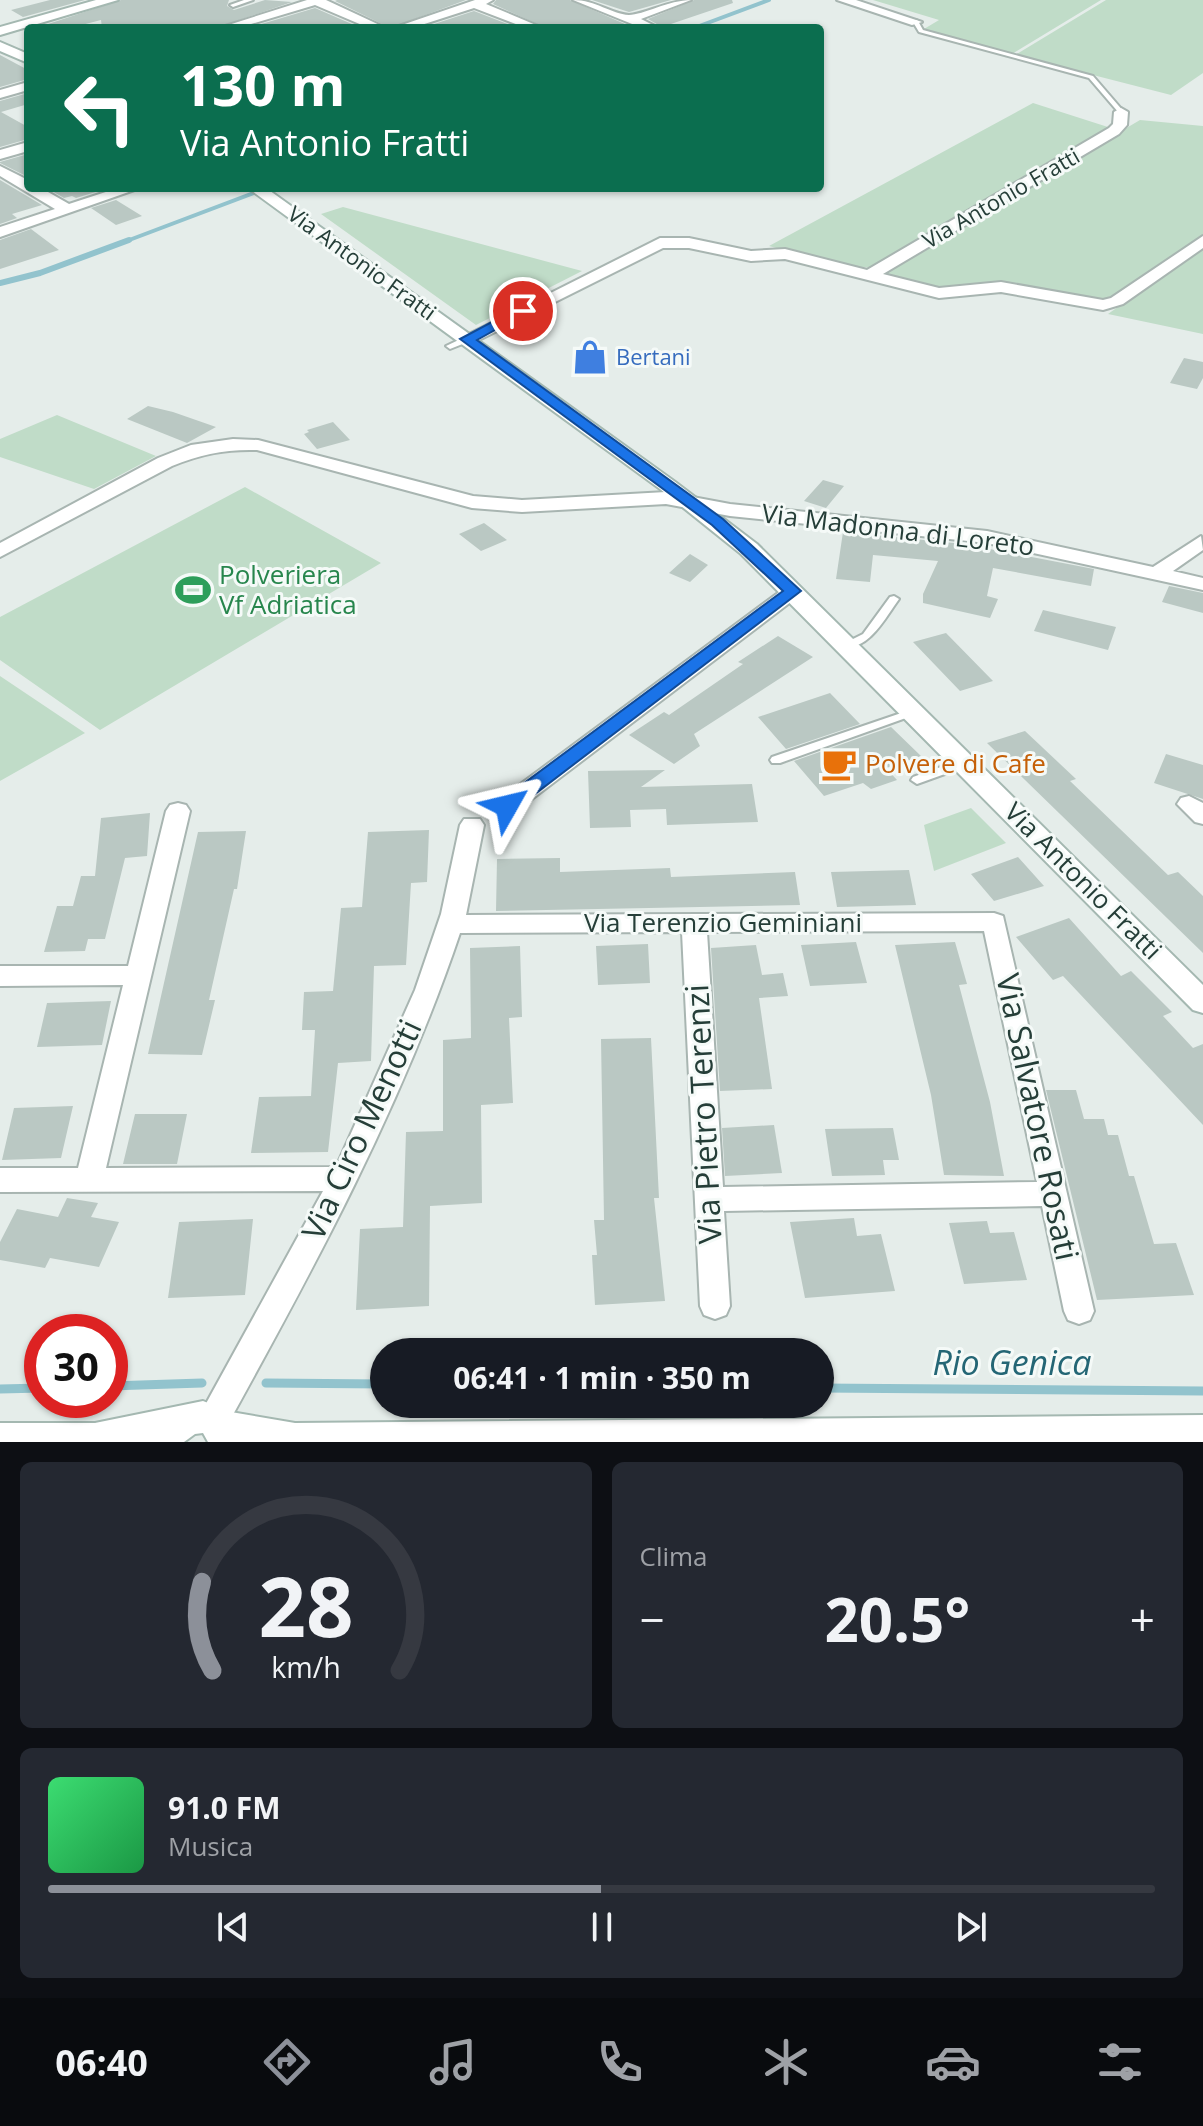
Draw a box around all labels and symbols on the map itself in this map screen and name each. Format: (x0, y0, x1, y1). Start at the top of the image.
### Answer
street label: Via Antonio Fratti (916, 140, 1085, 254)
street label: Via Antonio Fratti (282, 198, 443, 326)
pin (489, 277, 557, 345)
shop icon: Bertani (571, 338, 609, 376)
place label: Bertani (616, 341, 691, 371)
street label: Via Madonna di Loreto (760, 494, 1036, 564)
place label: Polveriera Vf Adriatica (219, 556, 357, 622)
sports icon: Polveriera Vf Adriatica (174, 571, 212, 609)
cafe icon: Polvere di Cafe (820, 745, 858, 783)
place label: Polvere di Cafe (865, 745, 1046, 781)
position arrow (465, 764, 549, 848)
street label: Via Antonio Fratti (997, 794, 1170, 967)
street label: Via Terenzio Geminiani (584, 904, 862, 940)
street label: Via Salvatore Rosati (987, 969, 1090, 1264)
street label: Via Pietro Terenzi (674, 983, 731, 1245)
street label: Via Ciro Menotti (291, 1012, 431, 1247)
speed limit sign: 30 (24, 1314, 128, 1418)
water label: Rio Genica (933, 1339, 1091, 1385)

